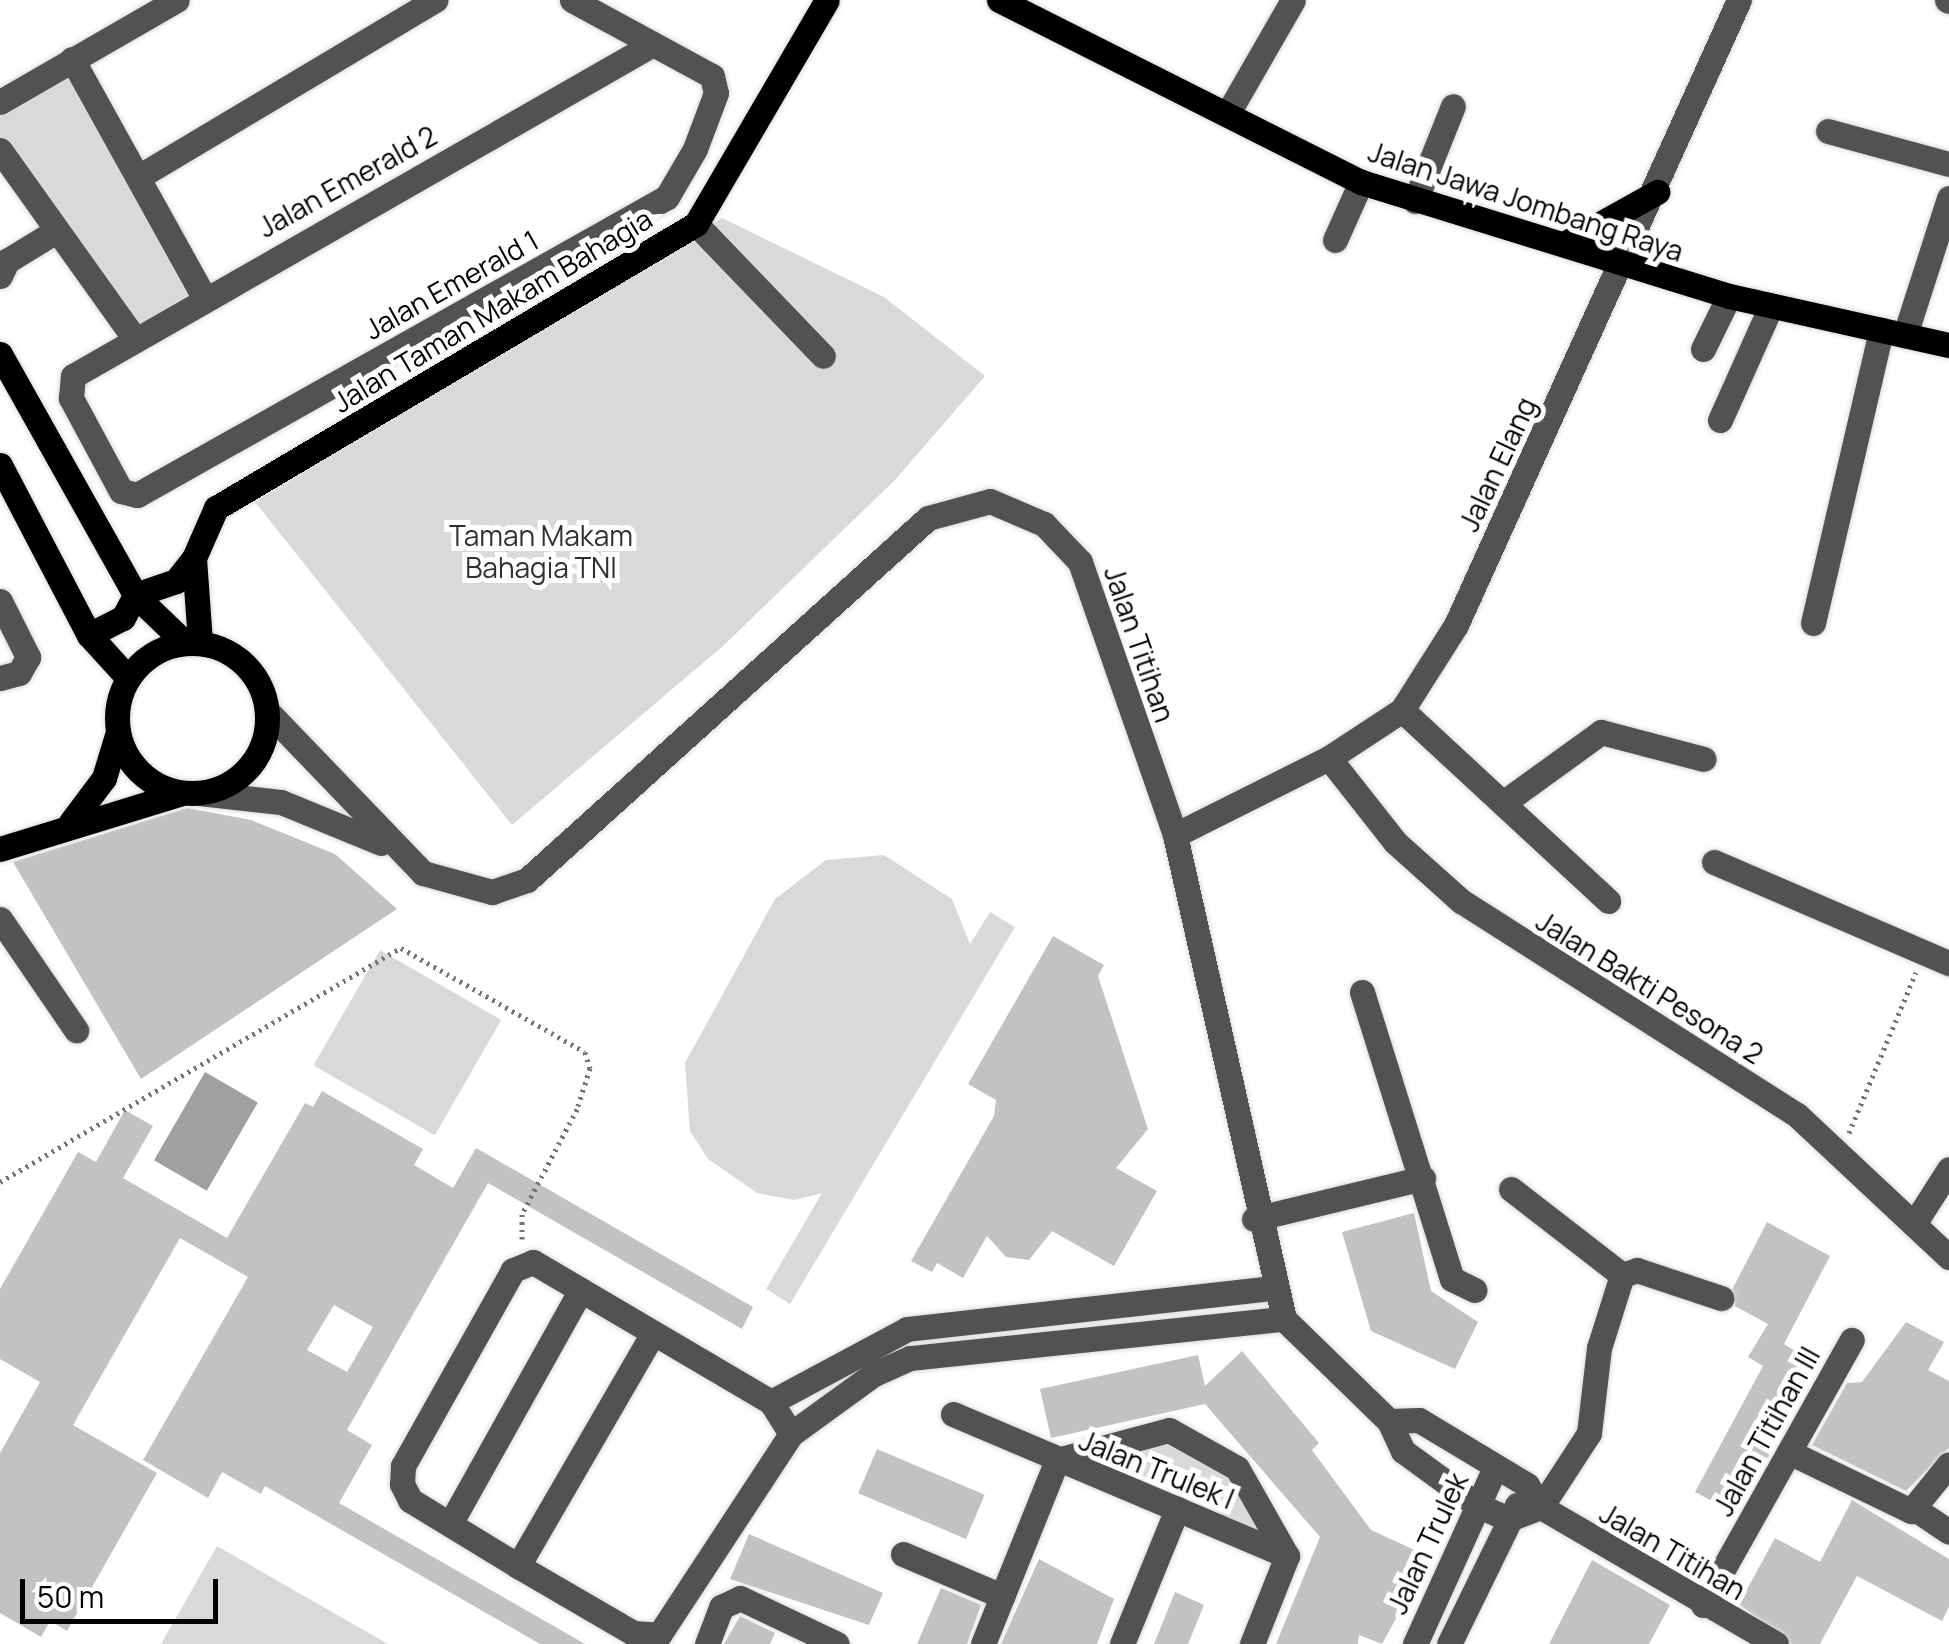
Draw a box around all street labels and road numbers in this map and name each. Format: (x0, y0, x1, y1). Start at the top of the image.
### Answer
street label: Jalan Emerald 2 (252, 118, 442, 244)
street label: Jalan Jawa Jombang Raya (1364, 134, 1688, 268)
street label: Jalan Taman Makam Bahagia (326, 201, 658, 419)
street label: Jalan Emerald 1 (358, 222, 544, 346)
street label: Jalan Elang (1451, 392, 1543, 536)
street label: Jalan Titihan (1098, 562, 1182, 726)
street label: Jalan Bakti Pesona 2 (1530, 904, 1770, 1070)
street label: Jalan Titihan III (1706, 1341, 1826, 1521)
street label: Jalan Trulek I (1075, 1423, 1239, 1515)
street label: Jalan Trulek (1380, 1467, 1474, 1619)
street label: Jalan Titihan (1594, 1496, 1752, 1606)

